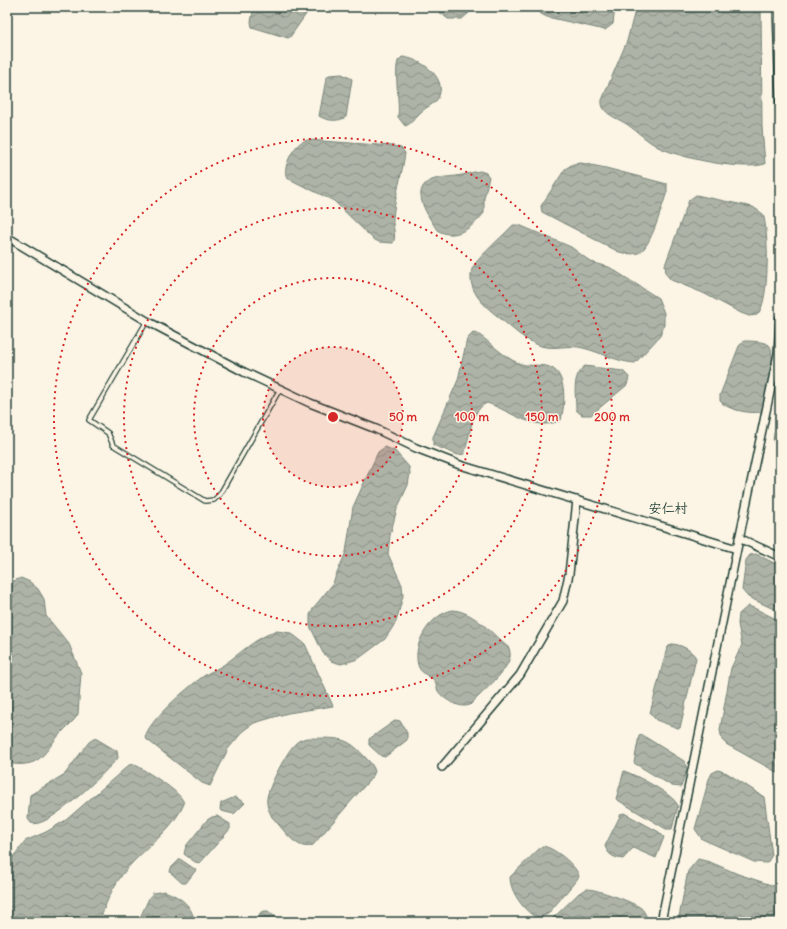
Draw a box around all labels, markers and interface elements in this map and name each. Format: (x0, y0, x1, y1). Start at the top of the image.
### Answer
text: 50 m (389, 409, 418, 424)
text: 100 m (455, 409, 489, 424)
text: 150 m (526, 409, 559, 424)
text: 200 m (594, 409, 630, 424)
centre of rings (326, 410, 340, 424)
district label: 安仁村 (648, 500, 688, 517)

